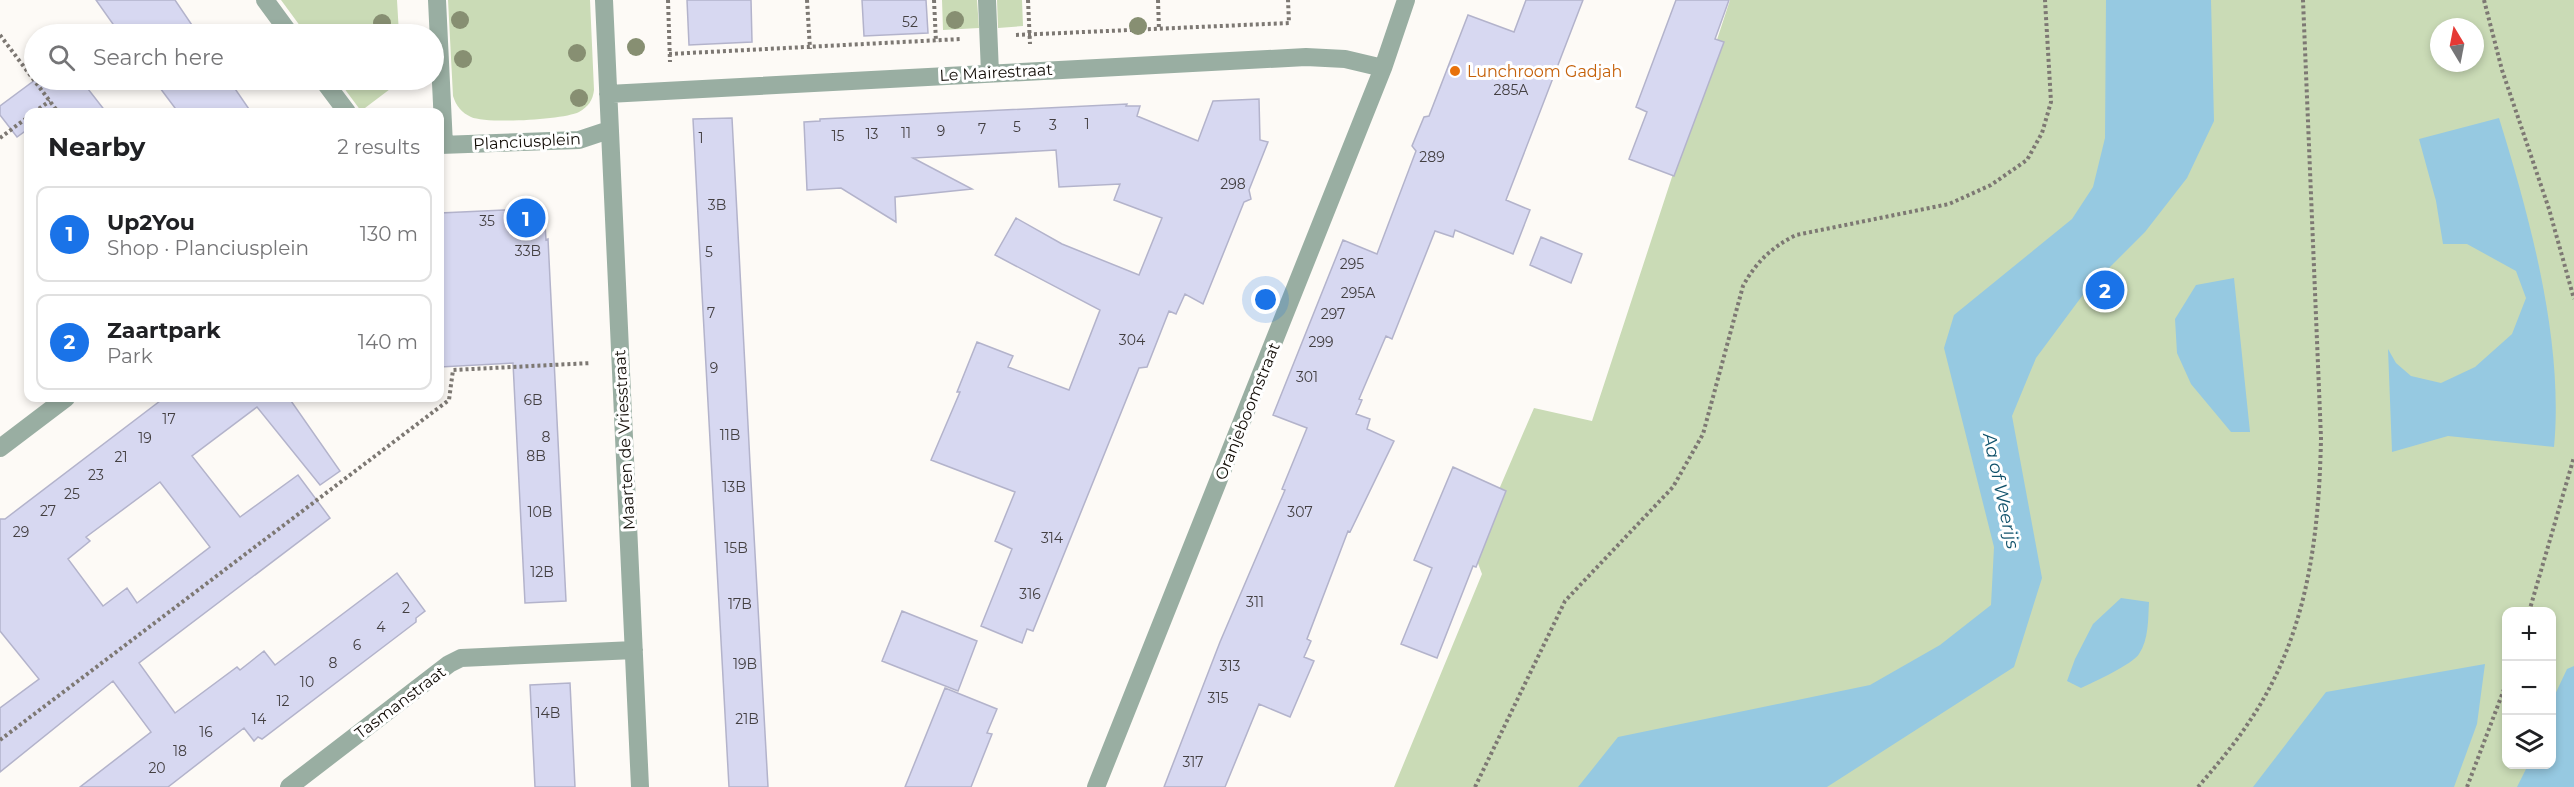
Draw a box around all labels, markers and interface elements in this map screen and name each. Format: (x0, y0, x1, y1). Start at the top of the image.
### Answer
house number: 52 (902, 13, 918, 31)
north arrow (2430, 18, 2484, 72)
search box (24, 24, 444, 90)
icon: search (45, 41, 78, 74)
text: Search here (93, 44, 224, 71)
street label: Le Mairestraat (939, 60, 1054, 85)
place label: Lunchroom Gadjah (1467, 62, 1622, 81)
marker: Lunchroom Gadjah (1448, 64, 1462, 78)
house number: 285A (1494, 81, 1529, 99)
house number: 1 (1084, 115, 1090, 133)
house number: 3 (1049, 116, 1057, 134)
house number: 5 (1013, 118, 1021, 136)
house number: 7 (978, 120, 986, 138)
house number: 9 (937, 122, 945, 140)
house number: 11 (901, 124, 911, 142)
house number: 13 (866, 125, 879, 143)
house number: 15 (832, 127, 845, 145)
street label: Planciusplein (473, 129, 581, 154)
house number: 1 (698, 129, 704, 147)
text: Nearby (48, 131, 145, 163)
text: 2 results (337, 135, 420, 159)
house number: 289 (1419, 148, 1445, 166)
house number: 298 (1220, 175, 1246, 193)
pin: 1 (506, 196, 546, 240)
house number: 3B (708, 196, 726, 214)
text: Up2You (107, 209, 195, 236)
house number: 35 (479, 212, 495, 230)
text: 1 (66, 222, 73, 246)
text: 130 m (360, 222, 418, 246)
text: Shop · Planciusplein (107, 236, 309, 260)
house number: 33B (515, 242, 541, 260)
house number: 5 (705, 243, 713, 261)
house number: 295 (1340, 255, 1364, 273)
pin: 2 (2086, 268, 2124, 312)
house number: 295A (1341, 284, 1376, 302)
your location (1251, 285, 1280, 314)
house number: 7 (707, 304, 715, 322)
house number: 297 (1321, 305, 1345, 323)
text: Zaartpark (107, 317, 221, 344)
text: 2 (64, 330, 75, 354)
text: 140 m (358, 330, 418, 354)
house number: 304 (1119, 331, 1146, 349)
house number: 299 (1308, 333, 1334, 351)
street label: Oranjeboomstraat (1211, 339, 1284, 483)
text: Park (107, 344, 153, 368)
street label: Maarten de Vriesstraat (610, 349, 639, 531)
house number: 9 (710, 359, 718, 377)
house number: 301 (1296, 368, 1318, 386)
house number: 6B (523, 391, 543, 409)
house number: 17 (162, 410, 176, 428)
house number: 11B (720, 426, 740, 444)
house number: 8 (542, 428, 551, 446)
house number: 19 (138, 429, 152, 447)
water label: Aa of Weerijs (1978, 430, 2024, 551)
house number: 8B (526, 447, 546, 465)
house number: 21 (114, 448, 128, 466)
house number: 23 (88, 466, 104, 484)
house number: 13B (722, 478, 746, 496)
house number: 25 (64, 485, 80, 503)
house number: 27 (40, 502, 56, 520)
house number: 10B (528, 503, 552, 521)
house number: 307 (1287, 503, 1313, 521)
house number: 29 (13, 523, 29, 541)
house number: 314 (1041, 529, 1064, 547)
house number: 15B (724, 539, 748, 557)
house number: 12B (530, 563, 554, 581)
house number: 316 (1019, 585, 1041, 603)
house number: 311 (1246, 593, 1264, 611)
house number: 17B (728, 595, 752, 613)
house number: 2 (402, 599, 410, 617)
map controls (2502, 607, 2556, 769)
button: + (2502, 607, 2556, 661)
house number: 4 (376, 618, 386, 636)
house number: 6 (353, 636, 362, 654)
house number: 8 (329, 654, 338, 672)
house number: 19B (733, 655, 757, 673)
house number: 313 (1220, 657, 1241, 675)
button: − (2502, 661, 2556, 715)
street label: Tasmanstraat (351, 662, 450, 743)
house number: 10 (300, 673, 314, 691)
house number: 315 (1208, 689, 1229, 707)
house number: 12 (276, 692, 290, 710)
house number: 14B (536, 704, 560, 722)
house number: 14 (252, 710, 267, 728)
house number: 21B (735, 710, 759, 728)
button: layers (2502, 715, 2556, 769)
house number: 16 (199, 723, 213, 741)
house number: 18 (173, 742, 187, 760)
house number: 317 (1182, 753, 1204, 771)
house number: 20 (148, 759, 166, 777)

